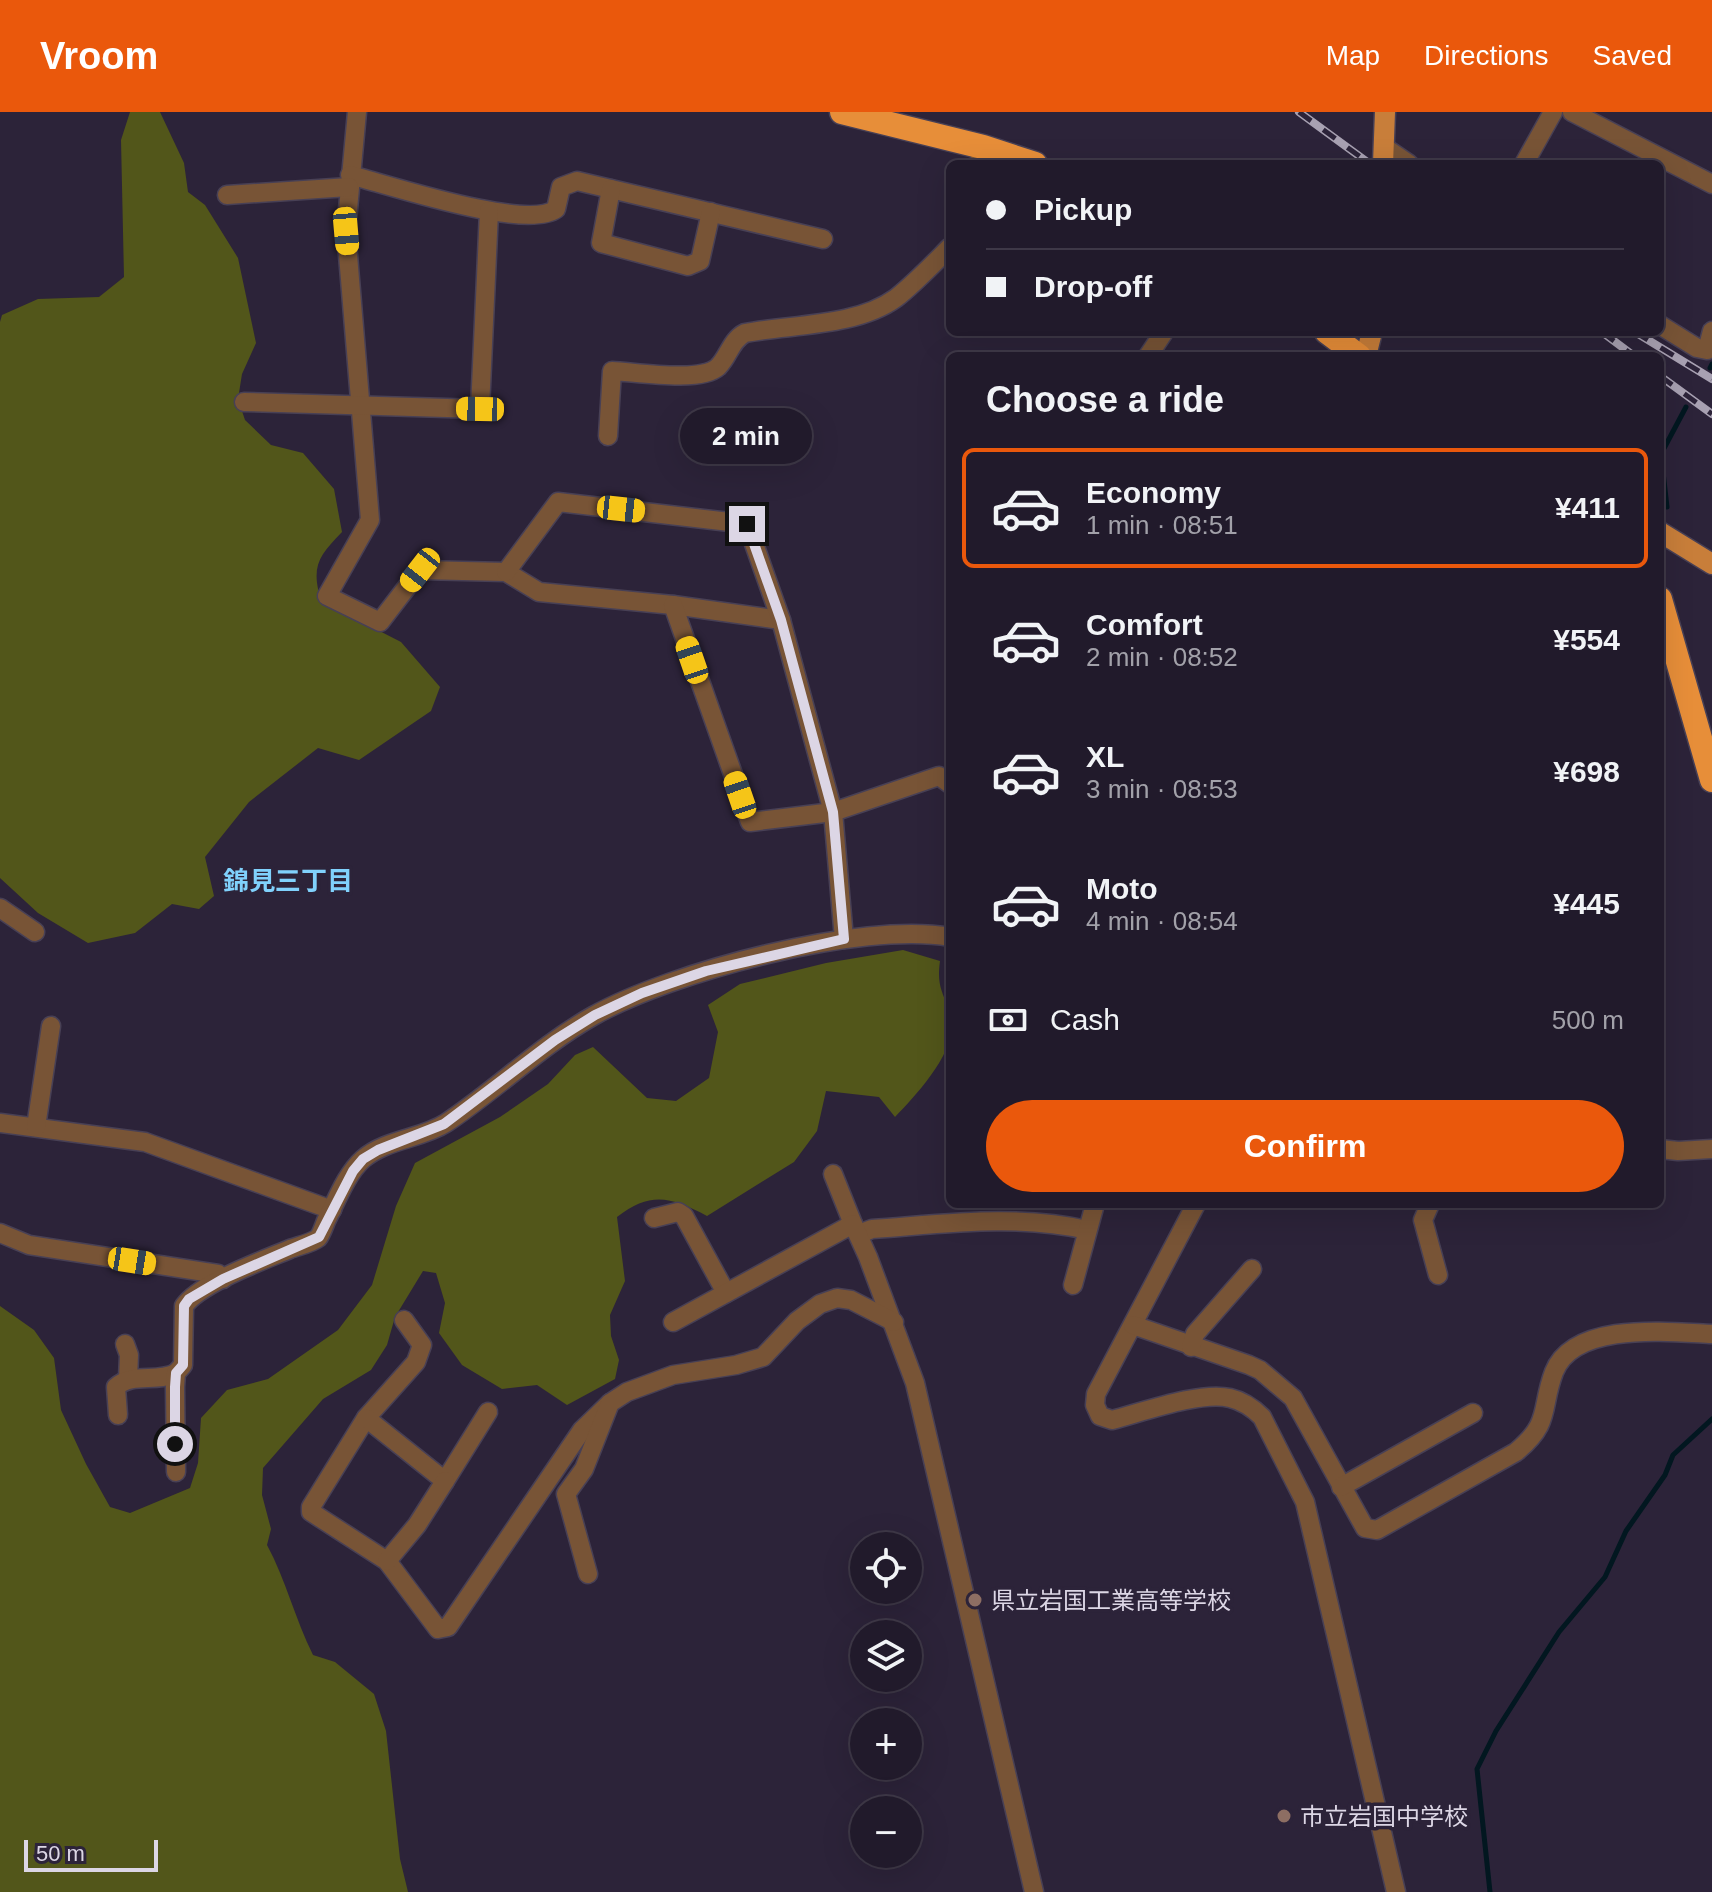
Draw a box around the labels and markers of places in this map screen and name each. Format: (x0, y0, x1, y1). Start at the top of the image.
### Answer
place label: 県立岩国工業高等学校 (991, 1587, 1231, 1614)
marker: 県立岩国工業高等学校 (966, 1591, 984, 1609)
place label: 市立岩国中学校 (1300, 1803, 1468, 1830)
marker: 市立岩国中学校 (1275, 1807, 1293, 1825)

